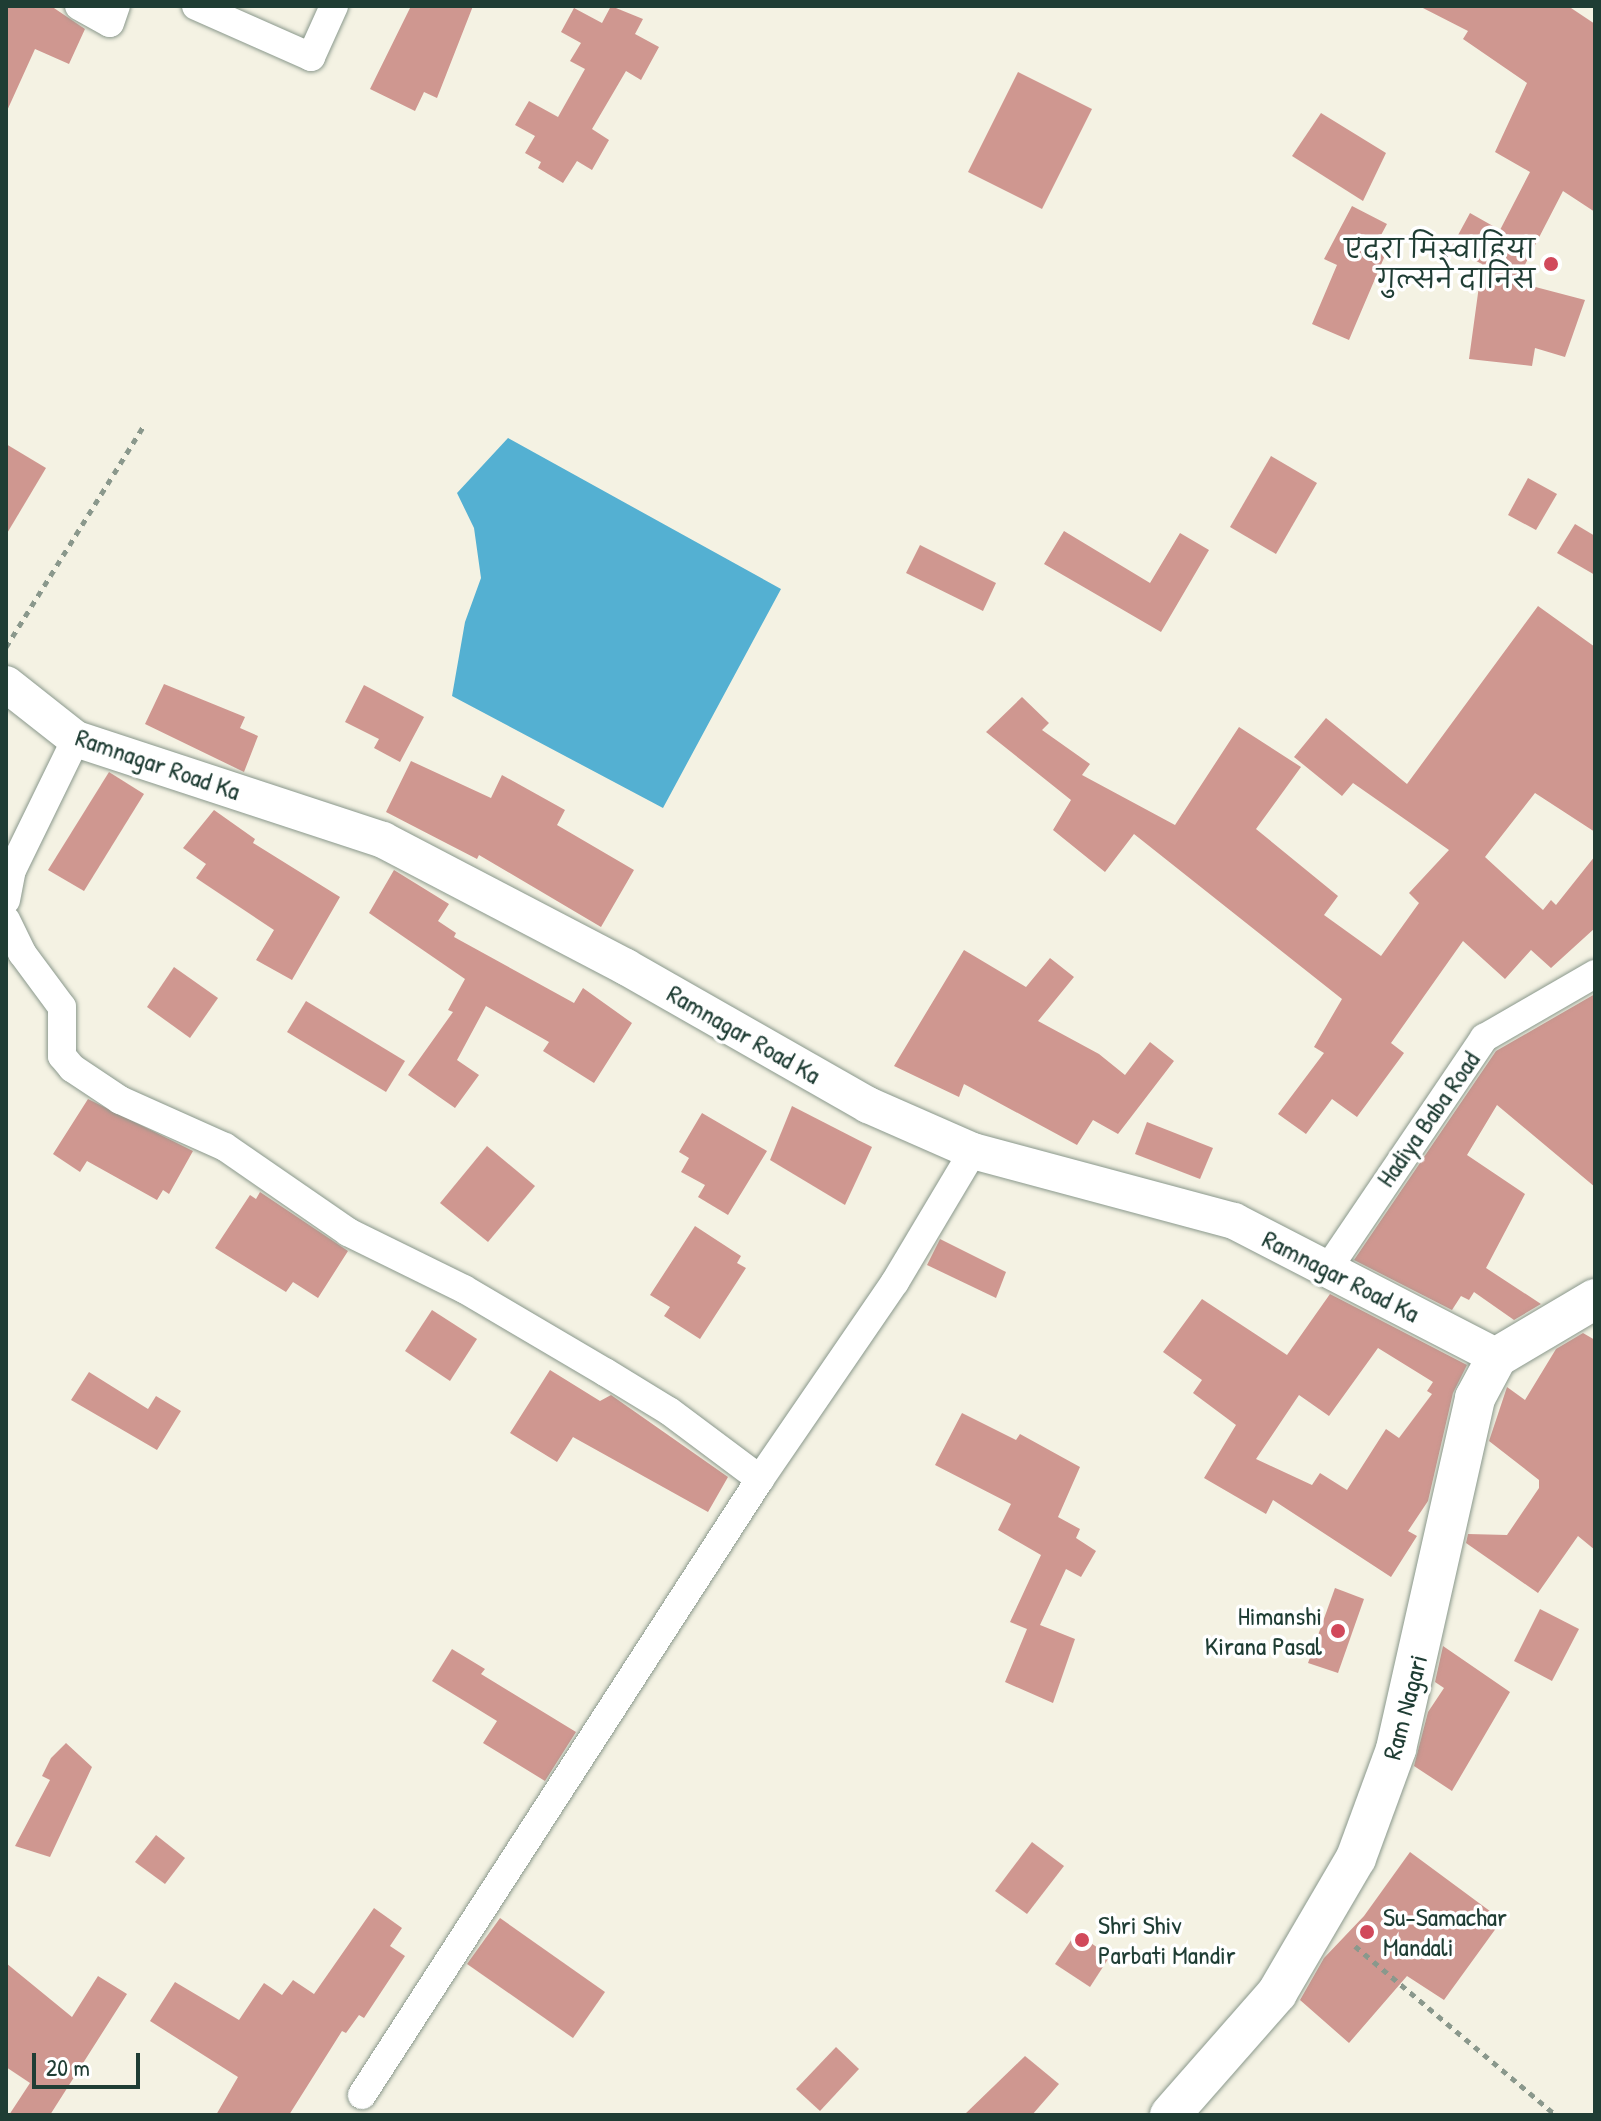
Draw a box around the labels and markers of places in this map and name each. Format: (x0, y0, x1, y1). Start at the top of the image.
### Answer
place label: एदरा मिस्वाहिया गुल्सने दानिस (1344, 233, 1535, 294)
marker: एदरा मिस्वाहिया गुल्सने दानिस (1542, 255, 1560, 273)
place label: Himanshi Kirana Pasal (1205, 1600, 1322, 1662)
marker: Himanshi Kirana Pasal (1329, 1622, 1347, 1640)
place label: Su-Samachar Mandali (1383, 1901, 1507, 1962)
place label: Shri Shiv Parbati Mandir (1098, 1909, 1236, 1970)
marker: Su-Samachar Mandali (1358, 1923, 1376, 1941)
marker: Shri Shiv Parbati Mandir (1073, 1931, 1091, 1949)

